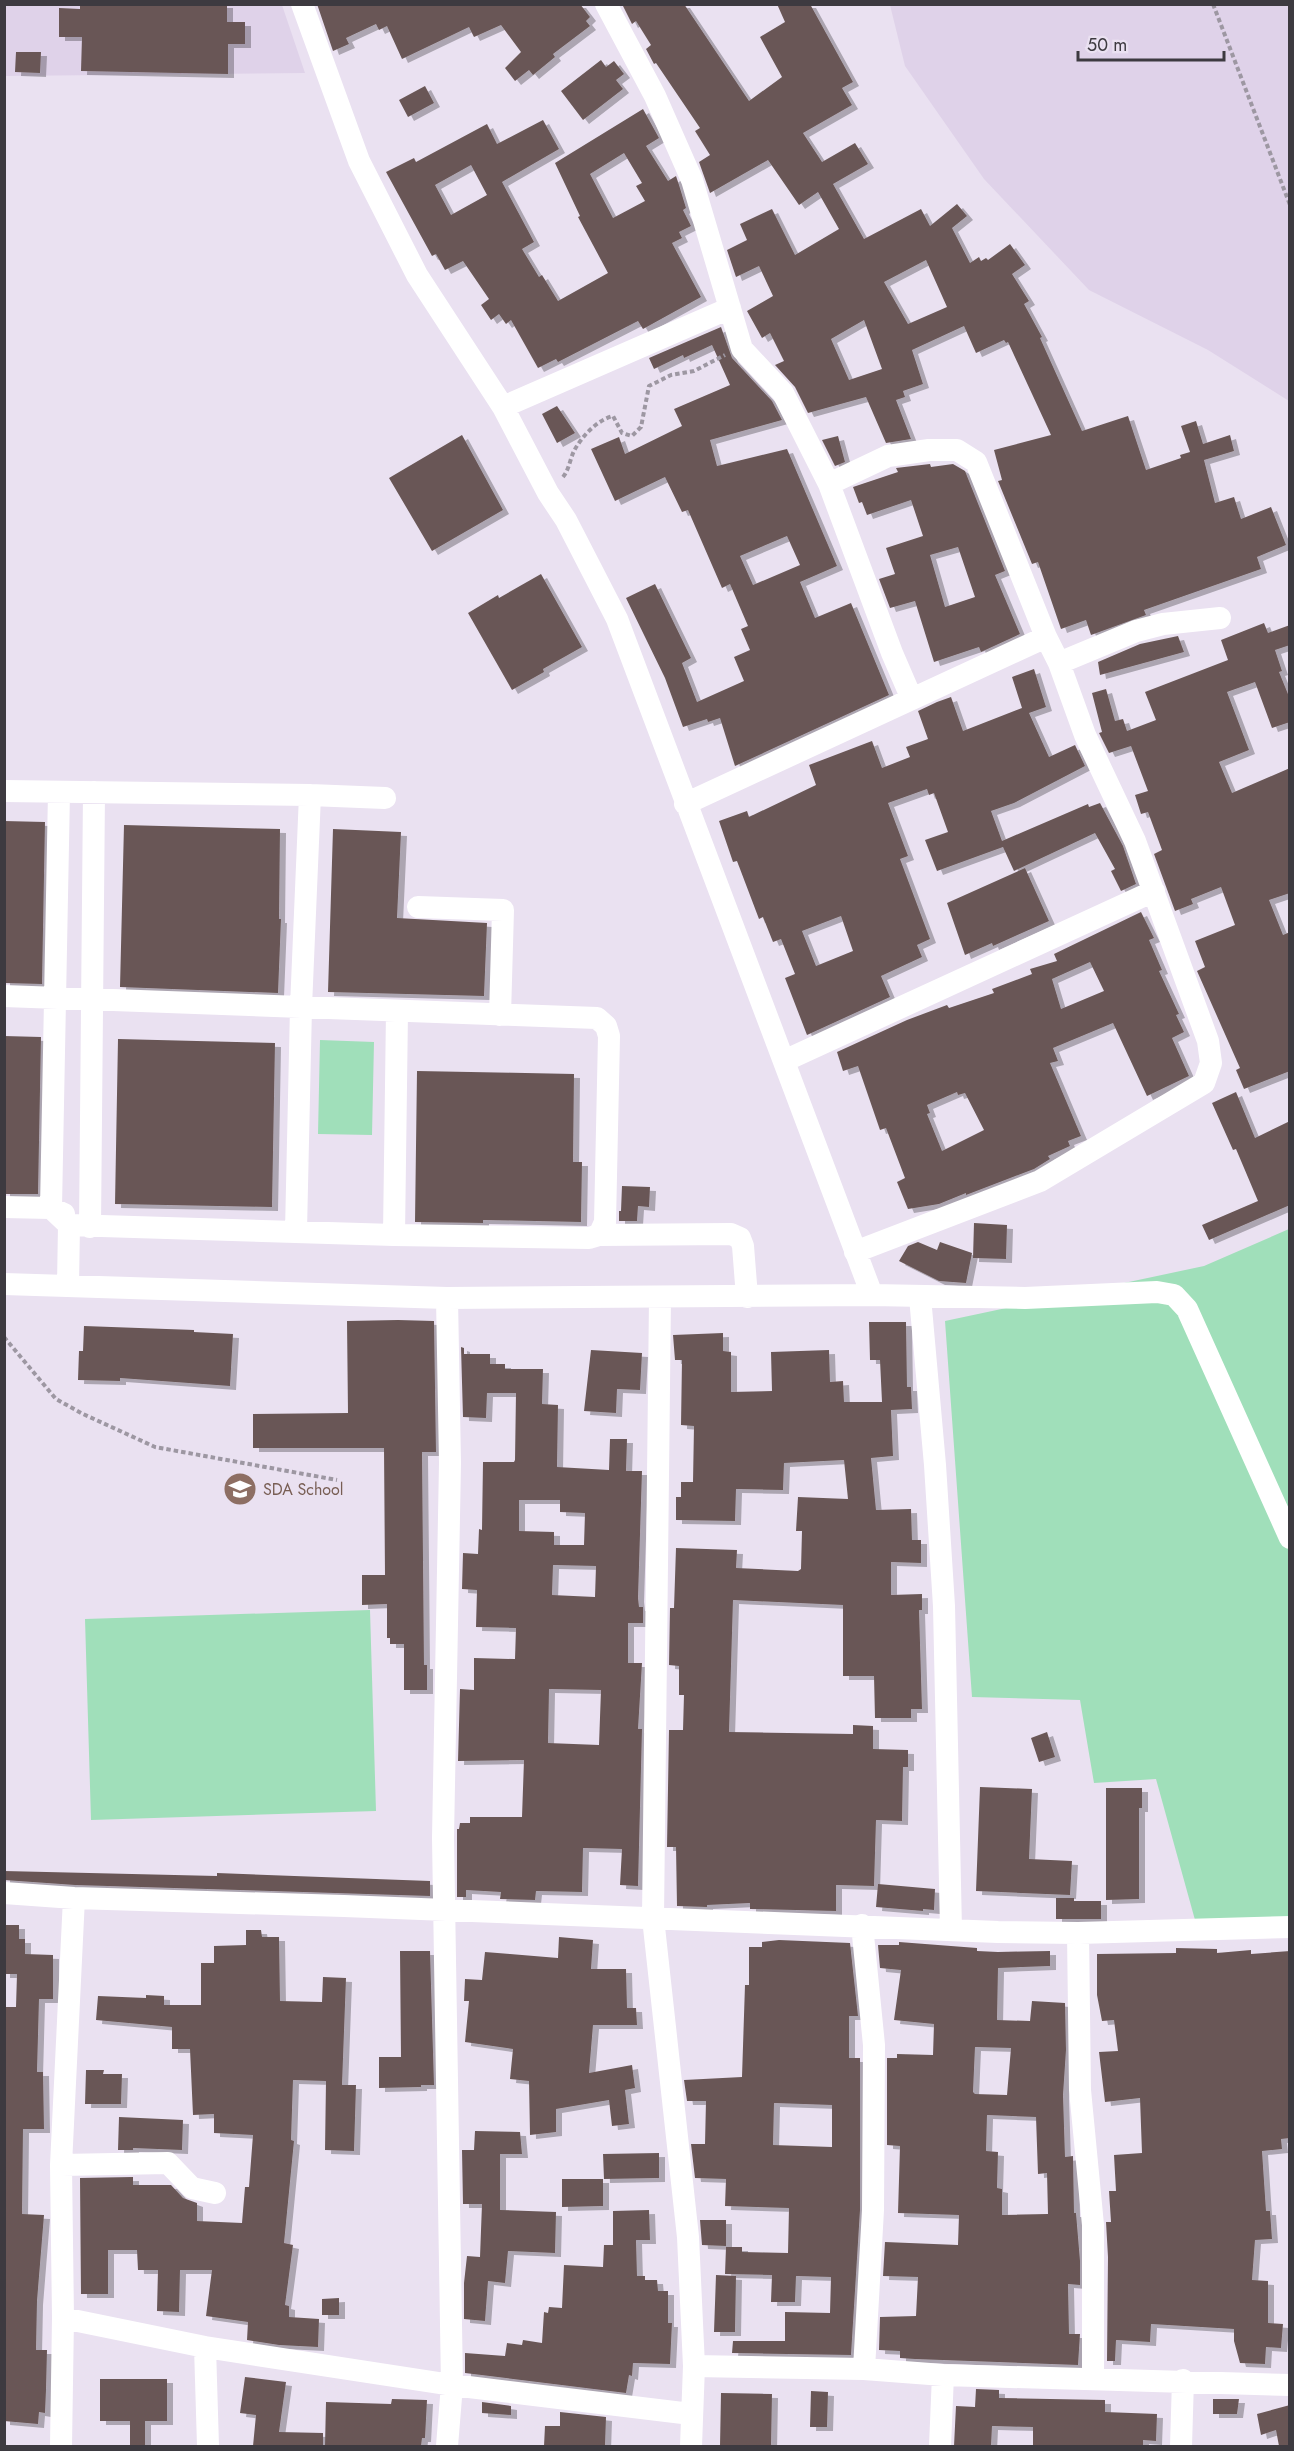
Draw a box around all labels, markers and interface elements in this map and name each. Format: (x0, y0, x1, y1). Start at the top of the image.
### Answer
scale bar (1078, 24, 1224, 62)
text: 50 m (1087, 32, 1127, 58)
school or university icon: SDA School (222, 1471, 258, 1507)
place label: SDA School (263, 1478, 344, 1501)

